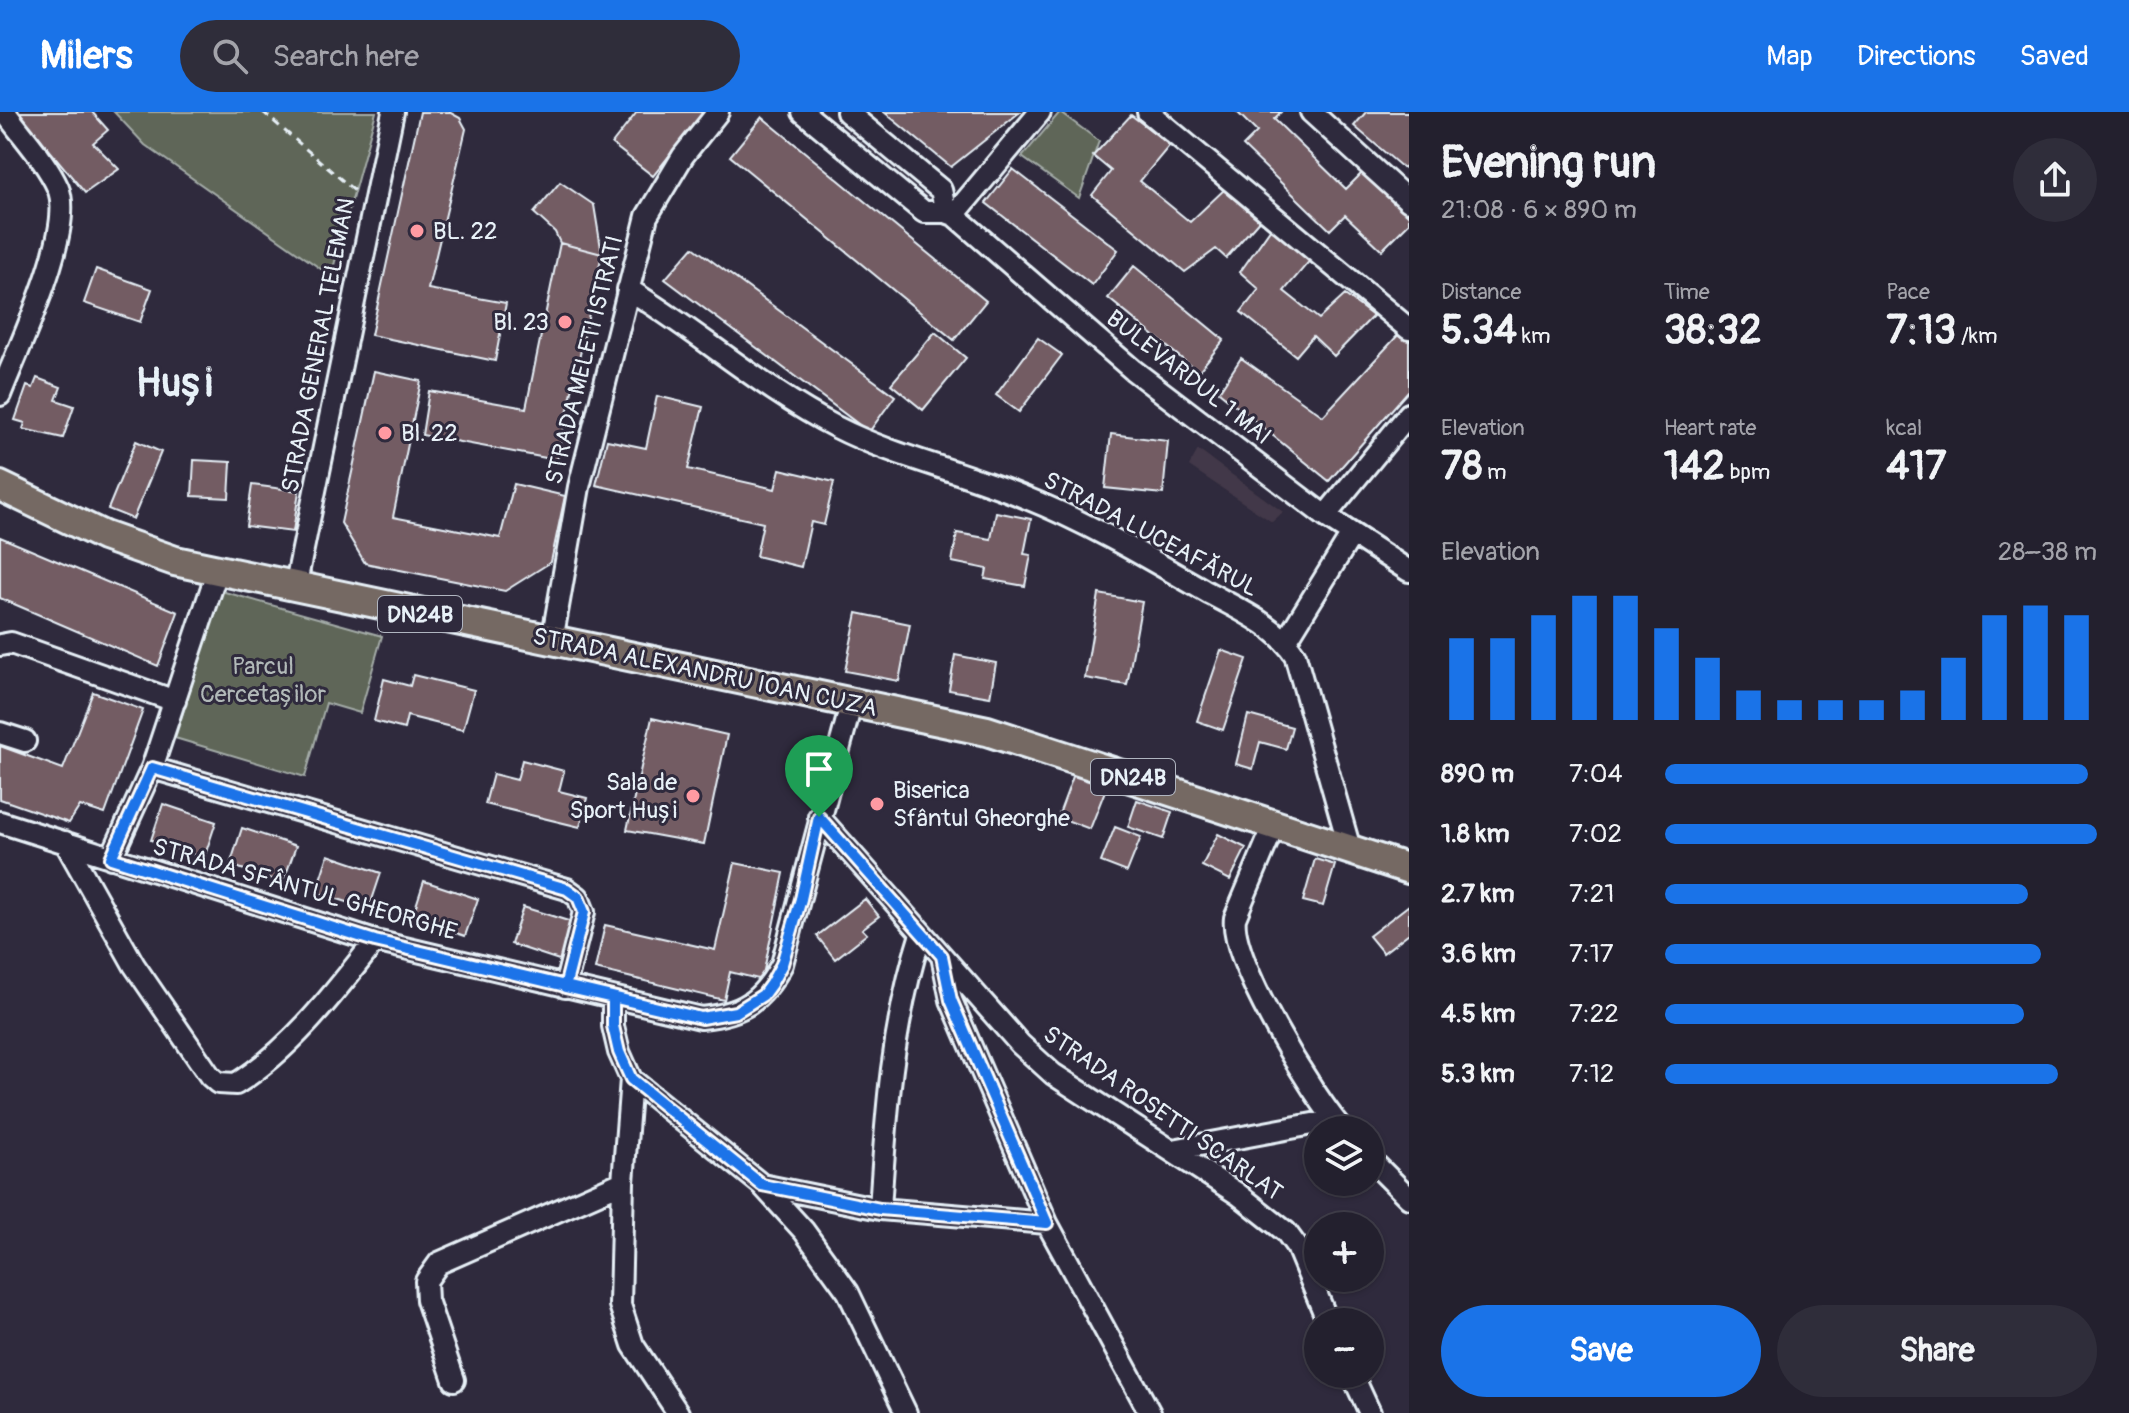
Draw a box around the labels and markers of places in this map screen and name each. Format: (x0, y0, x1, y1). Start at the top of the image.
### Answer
place label: BL. 22 (433, 217, 497, 246)
marker: BL. 22 (408, 222, 426, 240)
place label: Bl. 23 (493, 308, 549, 337)
marker: Bl. 23 (556, 313, 574, 331)
place label: Bl. 22 (401, 419, 458, 448)
marker: Bl. 22 (376, 424, 394, 442)
pin (785, 735, 853, 817)
place label: Sala de Sport Huși (569, 768, 677, 825)
place label: Biserica Sfântul Gheorghe (893, 776, 1070, 833)
marker: Sala de Sport Huși (684, 787, 702, 805)
marker: Biserica Sfântul Gheorghe (868, 795, 886, 813)

